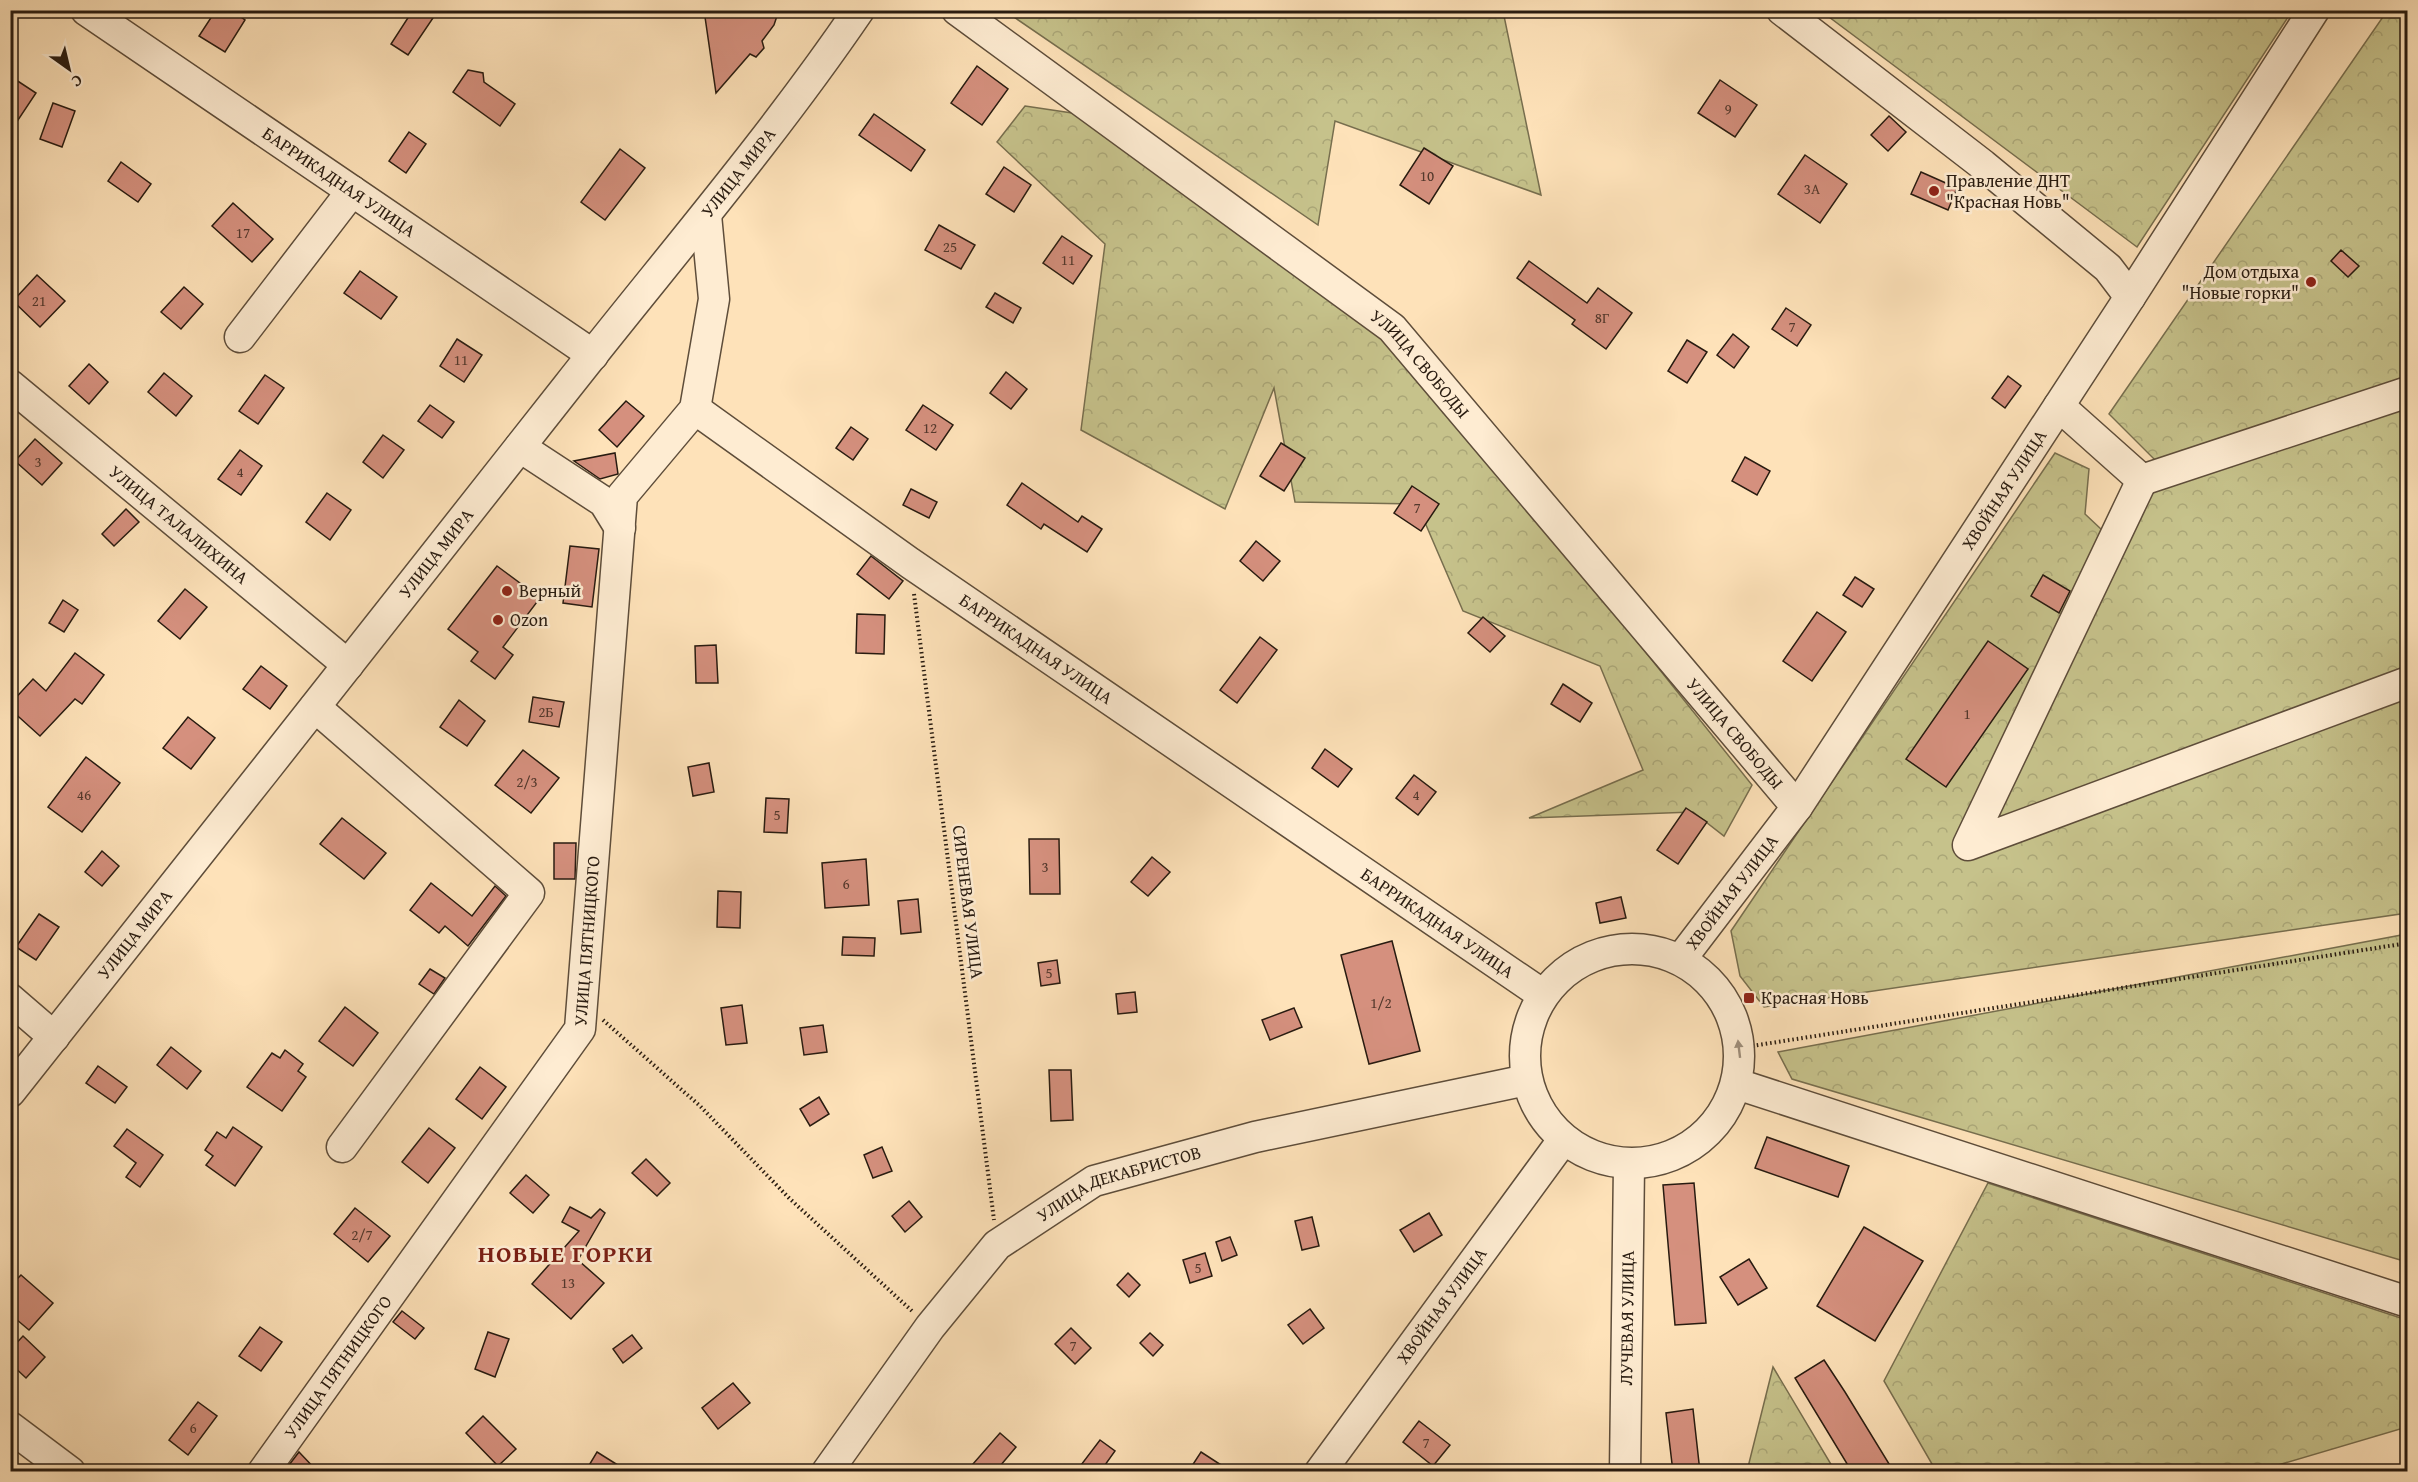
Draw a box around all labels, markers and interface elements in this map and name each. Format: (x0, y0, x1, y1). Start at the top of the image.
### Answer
north arrow (39, 39, 99, 99)
text: С (67, 69, 88, 94)
house number: 9 (1724, 98, 1732, 119)
street label: БАРРИКАДНАЯ УЛИЦА (257, 120, 422, 244)
street label: УЛИЦА МИРА (694, 121, 782, 223)
house number: 10 (1420, 165, 1434, 186)
place label: Правление ДНТ "Красная Новь" (1946, 167, 2070, 215)
house number: 3А (1804, 178, 1820, 199)
marker: Правление ДНТ "Красная Новь" (1927, 184, 1941, 198)
house number: 17 (236, 222, 250, 243)
house number: 25 (943, 236, 957, 257)
house number: 11 (1061, 249, 1075, 270)
place label: Дом отдыха "Новые горки" (2182, 258, 2299, 306)
marker: Дом отдыха "Новые горки" (2304, 275, 2318, 289)
house number: 21 (32, 290, 46, 311)
street label: УЛИЦА СВОБОДЫ (1365, 302, 1477, 424)
house number: 8Г (1595, 307, 1609, 328)
house number: 7 (1788, 316, 1796, 337)
house number: 11 (454, 349, 468, 370)
house number: 12 (923, 417, 937, 438)
street label: ХВОЙНАЯ УЛИЦА (1954, 424, 2053, 555)
house number: 3 (34, 451, 42, 472)
street label: УЛИЦА ТАЛАЛИХИНА (103, 458, 255, 590)
house number: 4 (236, 461, 244, 482)
house number: 7 (1413, 497, 1421, 518)
street label: УЛИЦА МИРА (392, 502, 480, 604)
place label: Верный (519, 577, 581, 604)
marker: Верный (500, 584, 514, 598)
street label: БАРРИКАДНАЯ УЛИЦА (954, 587, 1119, 711)
place label: Ozon (510, 606, 548, 633)
marker: Ozon (491, 613, 505, 627)
street label: УЛИЦА СВОБОДЫ (1680, 672, 1790, 795)
house number: 2Б (538, 701, 554, 722)
house number: 1 (1963, 703, 1971, 724)
house number: 2/3 (516, 771, 538, 792)
house number: 46 (77, 784, 91, 805)
house number: 4 (1412, 784, 1420, 805)
house number: 5 (773, 804, 781, 825)
street label: СИРЕНЕВАЯ УЛИЦА (946, 824, 991, 980)
street label: ХВОЙНАЯ УЛИЦА (1679, 828, 1784, 955)
street label: УЛИЦА ПЯТНИЦКОГО (566, 855, 607, 1027)
house number: 3 (1041, 856, 1049, 877)
street label: БАРРИКАДНАЯ УЛИЦА (1355, 860, 1520, 985)
house number: 6 (842, 873, 850, 894)
street label: УЛИЦА МИРА (90, 883, 179, 985)
house number: 5 (1045, 962, 1053, 983)
place label: Красная Новь (1761, 984, 1869, 1011)
marker: Красная Новь (1742, 991, 1756, 1005)
house number: 1/2 (1370, 992, 1392, 1013)
one-way arrow (1734, 1040, 1744, 1059)
street label: УЛИЦА ДЕКАБРИСТОВ (1031, 1138, 1204, 1228)
house number: 2/7 (351, 1224, 373, 1245)
district label: НОВЫЕ ГОРКИ (478, 1236, 654, 1271)
street label: ХВОЙНАЯ УЛИЦА (1389, 1241, 1493, 1370)
street label: ЛУЧЕВАЯ УЛИЦА (1612, 1250, 1641, 1386)
house number: 5 (1194, 1257, 1202, 1278)
house number: 13 (561, 1272, 575, 1293)
street label: УЛИЦА ПЯТНИЦКОГО (277, 1289, 398, 1444)
house number: 7 (1069, 1335, 1077, 1356)
house number: 6 (189, 1417, 197, 1438)
house number: 7 (1422, 1432, 1430, 1453)

